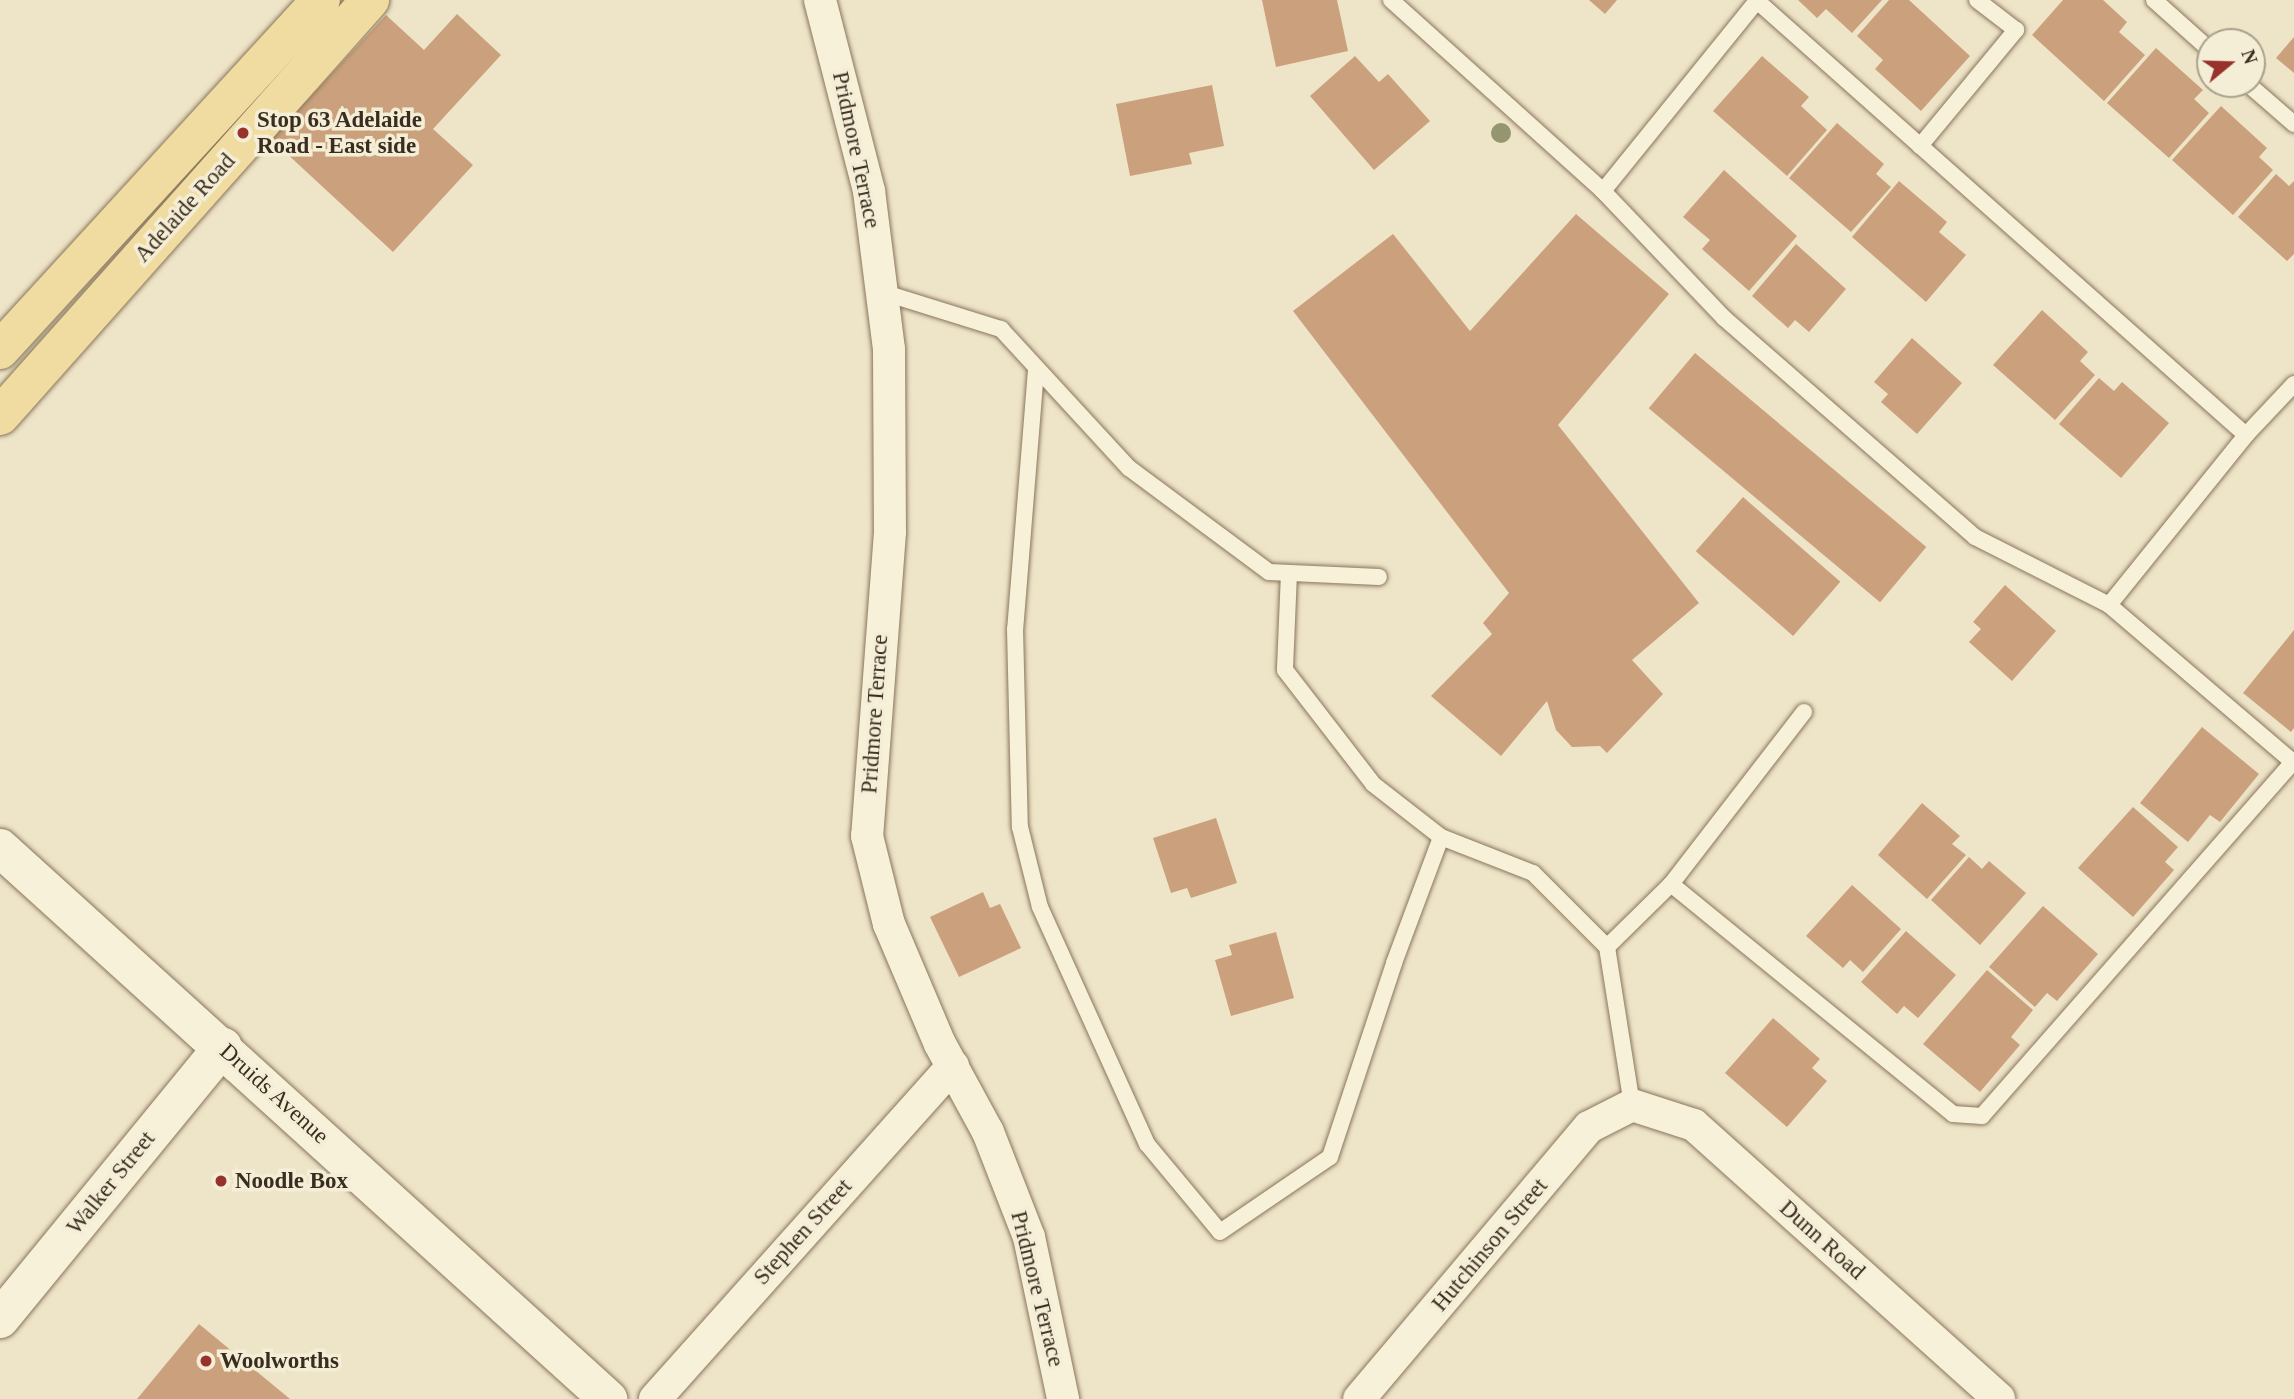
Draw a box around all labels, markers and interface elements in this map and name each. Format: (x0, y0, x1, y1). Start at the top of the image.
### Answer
north arrow (2196, 28, 2266, 98)
text: N (2237, 47, 2262, 67)
street label: Pridmore Terrace (826, 69, 886, 231)
place label: Stop 63 Adelaide Road - East side (257, 106, 423, 160)
marker: Stop 63 Adelaide Road - East side (235, 125, 251, 141)
street label: Adelaide Road (129, 148, 241, 268)
street label: Pridmore Terrace (856, 633, 894, 795)
street label: Druids Avenue (213, 1038, 335, 1150)
street label: Walker Street (61, 1126, 161, 1240)
place label: Noodle Box (235, 1167, 348, 1195)
marker: Noodle Box (213, 1173, 229, 1189)
street label: Stephen Street (748, 1173, 858, 1291)
street label: Hutchinson Street (1426, 1173, 1554, 1317)
street label: Dunn Road (1774, 1194, 1870, 1286)
street label: Pridmore Terrace (1004, 1208, 1070, 1370)
place label: Woolworths (220, 1347, 339, 1375)
marker: Woolworths (198, 1353, 214, 1369)

